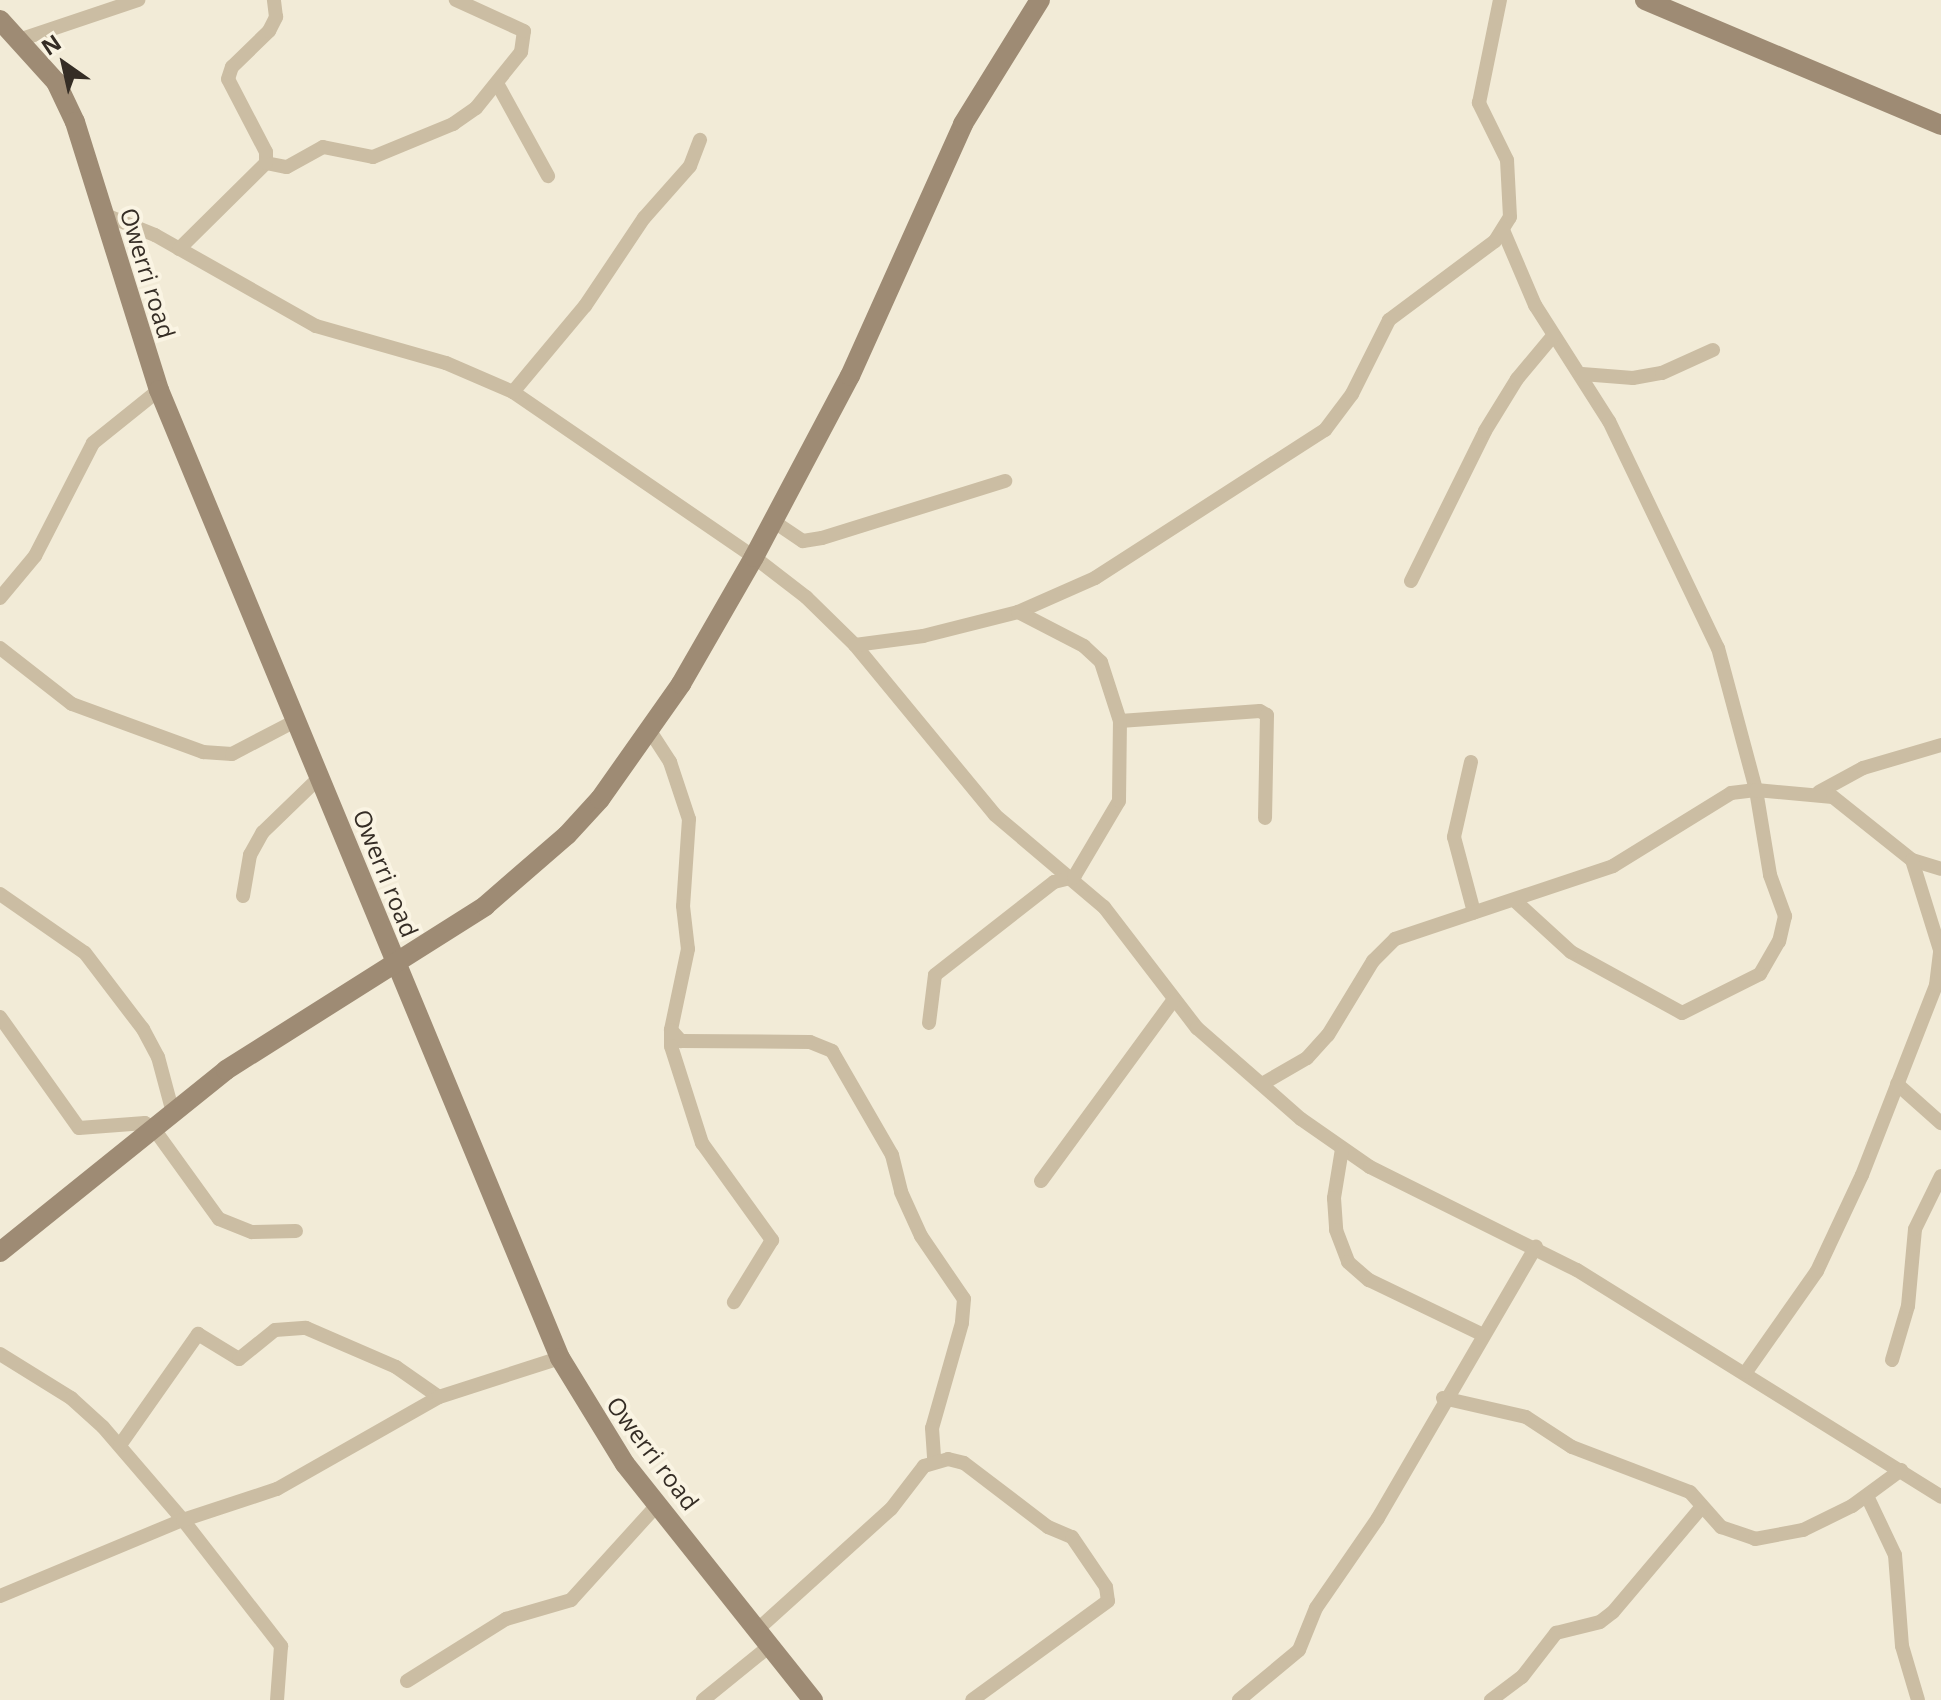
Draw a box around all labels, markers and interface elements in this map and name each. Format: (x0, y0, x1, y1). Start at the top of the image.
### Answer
north arrow (24, 24, 104, 104)
text: N (35, 27, 66, 62)
street label: Owerri road (115, 204, 181, 342)
street label: Owerri road (347, 805, 425, 941)
street label: Owerri road (601, 1390, 705, 1516)

